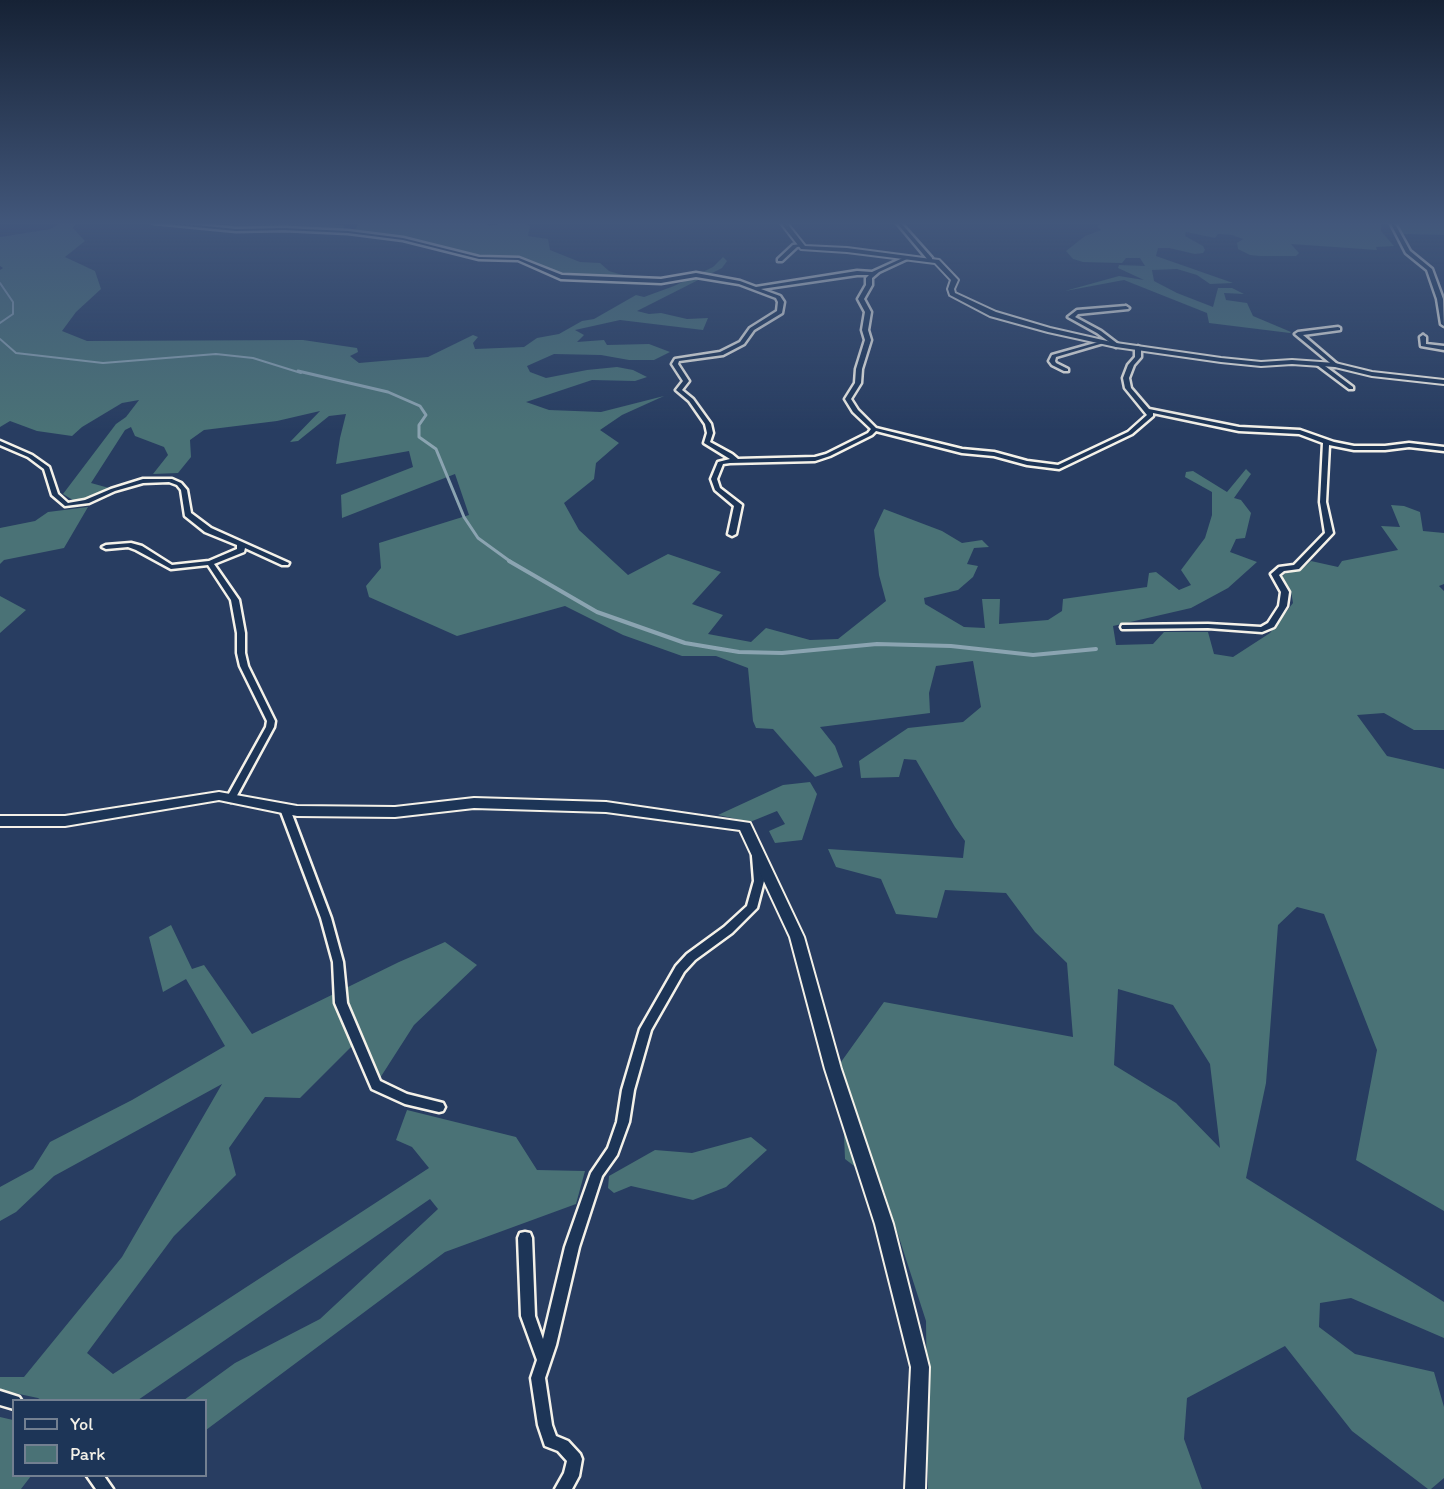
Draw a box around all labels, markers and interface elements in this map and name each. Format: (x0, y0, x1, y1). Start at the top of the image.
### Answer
legend (12, 1399, 207, 1477)
text: Yol (70, 1413, 93, 1435)
text: Park (70, 1443, 105, 1465)

